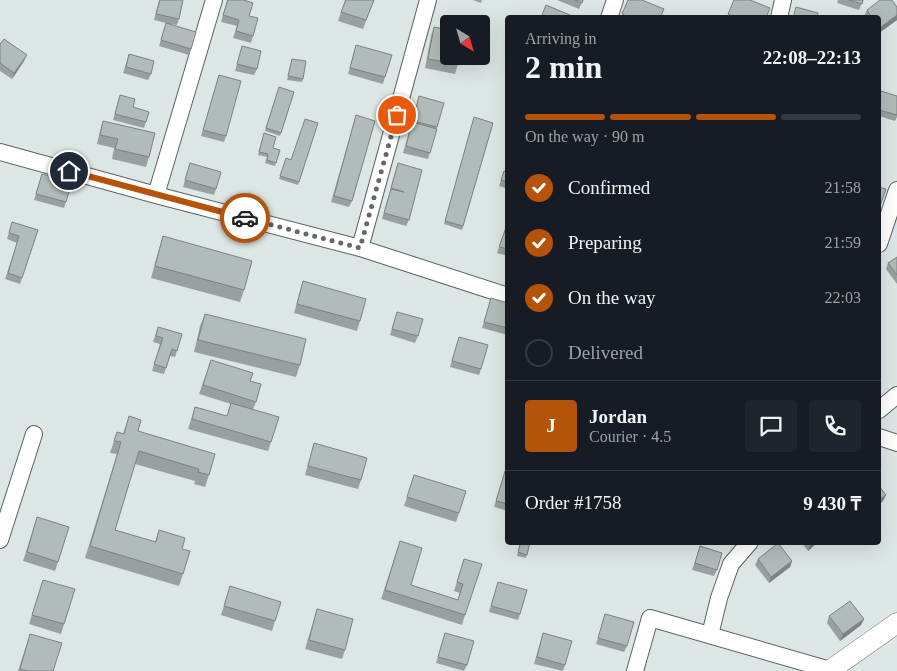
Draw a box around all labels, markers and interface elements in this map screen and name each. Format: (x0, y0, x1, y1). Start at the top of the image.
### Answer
north arrow (440, 15, 490, 65)
map controls (440, 15, 490, 65)
text: Arriving in (525, 30, 597, 47)
text: 22:08–22:13 (763, 47, 861, 68)
text: 2 min (525, 49, 602, 85)
pin (376, 94, 418, 136)
icon: bag (383, 101, 411, 129)
text: On the way · 90 m (525, 128, 645, 145)
pin (48, 150, 90, 192)
icon: home (55, 157, 83, 185)
icon: check (525, 174, 553, 202)
text: Confirmed (568, 177, 650, 198)
text: 21:58 (825, 179, 861, 196)
courier (220, 193, 270, 243)
icon: car (231, 204, 259, 232)
icon: check (525, 229, 553, 257)
text: Preparing (568, 232, 642, 253)
text: 21:59 (825, 234, 861, 251)
icon: check (525, 284, 553, 312)
text: On the way (568, 287, 656, 308)
text: 22:03 (825, 289, 861, 306)
text: Delivered (568, 342, 643, 363)
button: chat (745, 400, 797, 452)
button: phone (809, 400, 861, 452)
text: Jordan (589, 406, 647, 427)
text: J (546, 415, 556, 436)
text: Courier · 4.5 (589, 428, 671, 445)
text: Order #1758 (525, 492, 622, 513)
text: 9 430 ₸ (803, 493, 861, 514)

